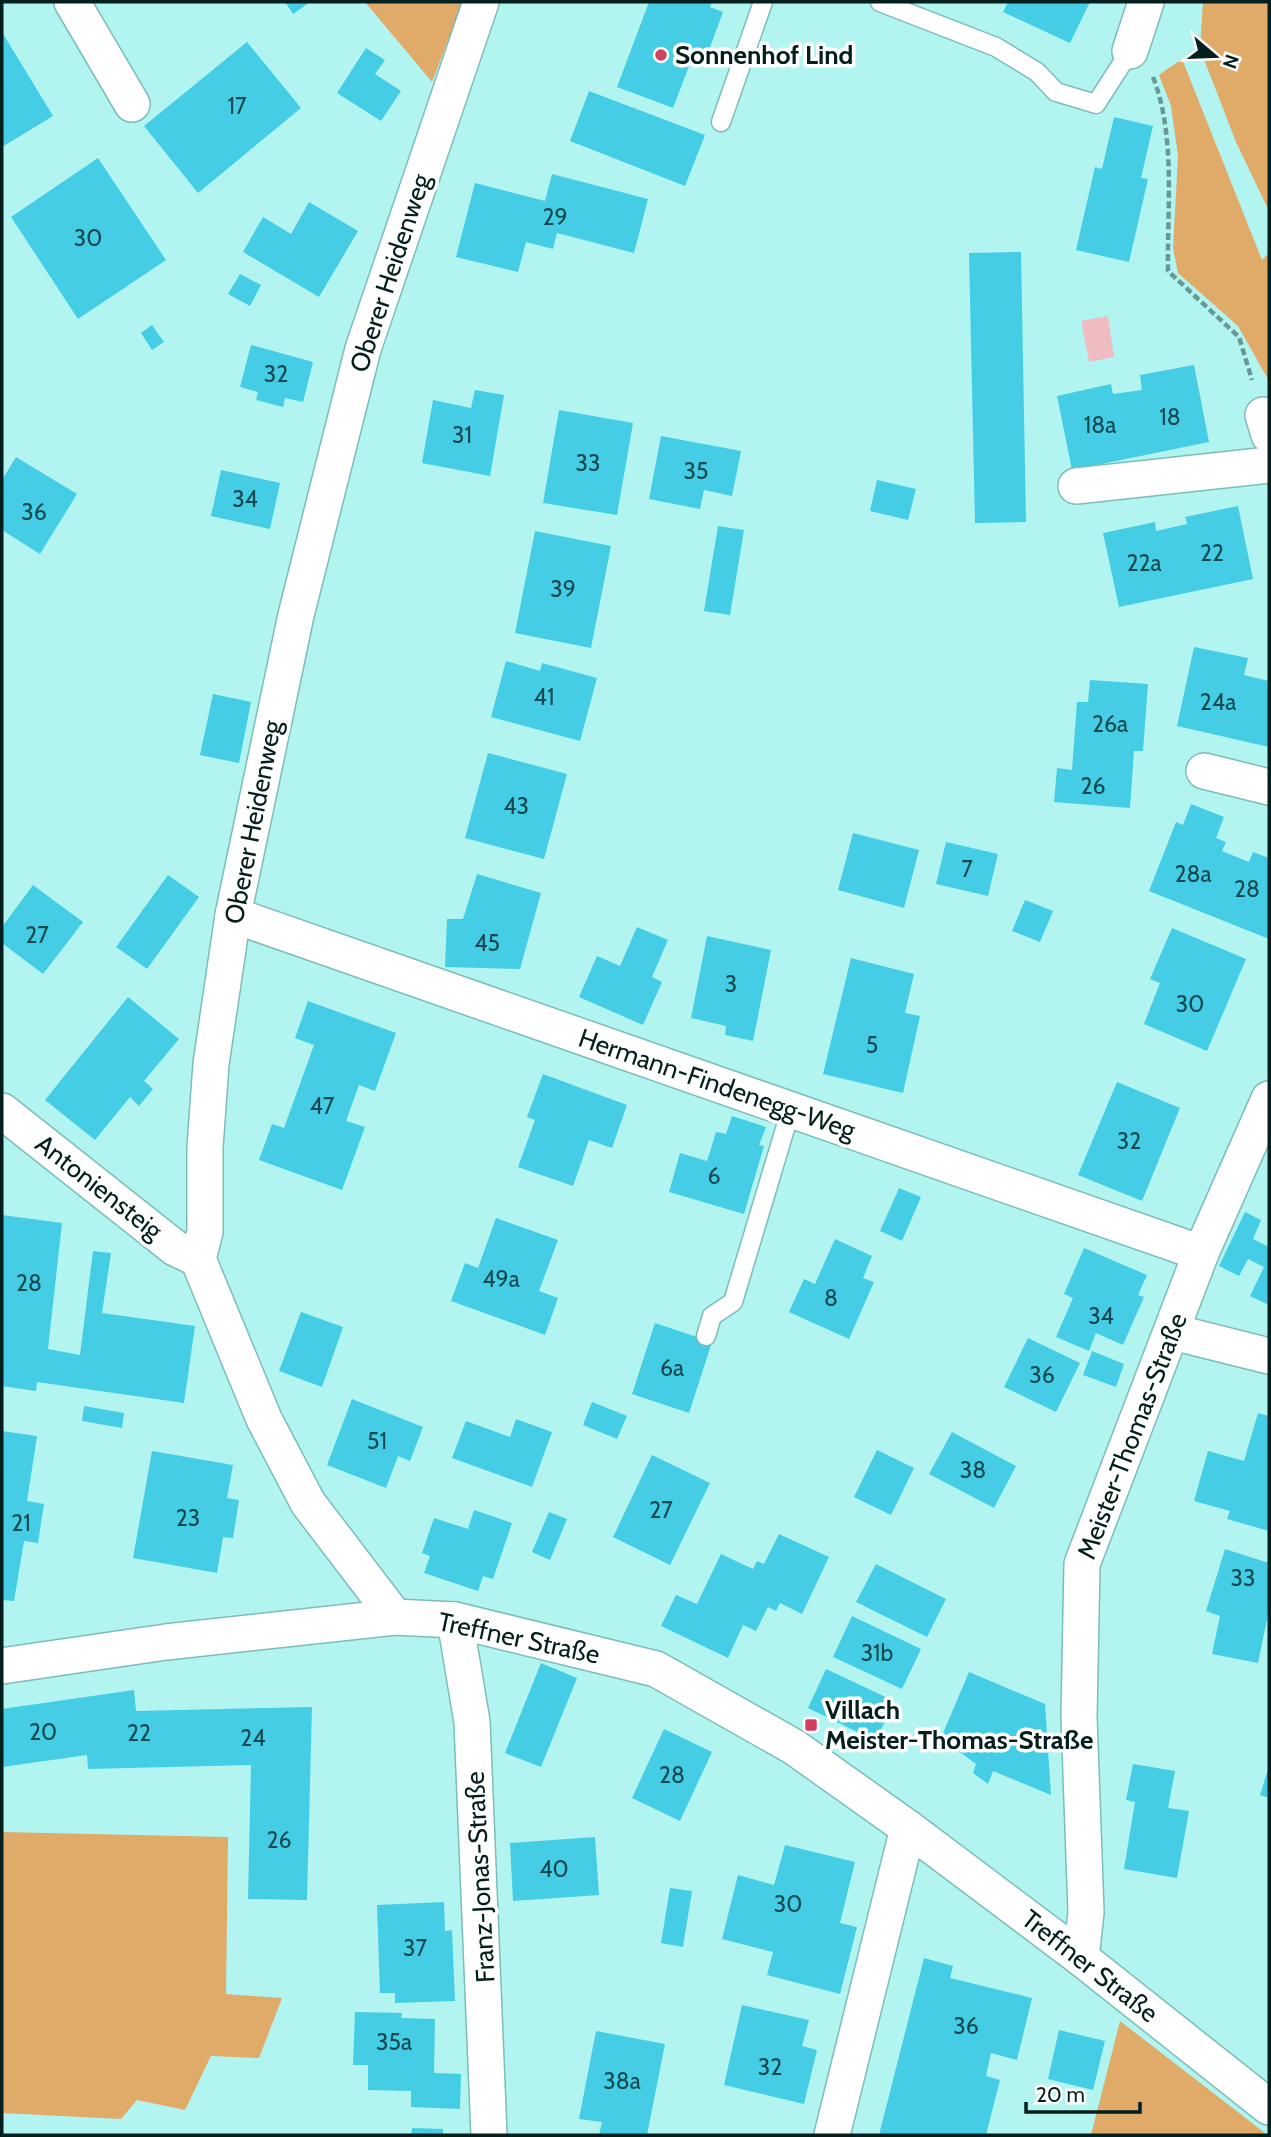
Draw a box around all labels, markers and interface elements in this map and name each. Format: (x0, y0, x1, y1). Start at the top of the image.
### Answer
north arrow (1180, 21, 1250, 91)
place label: Sonnenhof Lind (675, 39, 853, 71)
marker: Sonnenhof Lind (653, 47, 669, 63)
text: N (1218, 51, 1244, 71)
house number: 17 (227, 92, 247, 120)
street label: Oberer Heidenweg (343, 169, 437, 376)
house number: 29 (542, 203, 568, 231)
house number: 30 (74, 224, 102, 252)
house number: 32 (264, 360, 288, 388)
house number: 18 (1159, 403, 1181, 431)
house number: 18a (1084, 411, 1116, 439)
house number: 31 (452, 421, 472, 449)
house number: 33 (576, 449, 600, 477)
house number: 35 (684, 457, 708, 485)
house number: 34 (232, 485, 258, 513)
house number: 36 (21, 498, 47, 526)
house number: 22 (1200, 539, 1224, 567)
house number: 22a (1126, 549, 1162, 577)
house number: 39 (550, 575, 576, 603)
house number: 41 (534, 683, 554, 711)
house number: 24a (1200, 688, 1236, 716)
house number: 26a (1092, 710, 1128, 738)
street label: Oberer Heidenweg (218, 716, 289, 927)
house number: 26 (1080, 772, 1106, 800)
house number: 43 (503, 792, 529, 820)
house number: 7 (961, 855, 973, 883)
house number: 28a (1174, 860, 1212, 888)
house number: 28 (1234, 875, 1260, 903)
house number: 27 (25, 921, 49, 949)
house number: 45 (474, 929, 500, 957)
house number: 3 (725, 970, 737, 998)
house number: 30 (1176, 990, 1204, 1018)
street label: Hermann-Findenegg-Weg (574, 1022, 861, 1147)
house number: 5 (866, 1031, 878, 1059)
house number: 47 (310, 1092, 335, 1120)
street label: Antoniensteig (29, 1127, 170, 1247)
house number: 32 (1117, 1127, 1141, 1155)
house number: 6 (707, 1162, 721, 1190)
house number: 49a (482, 1265, 520, 1293)
house number: 28 (16, 1269, 42, 1297)
house number: 8 (824, 1284, 838, 1312)
house number: 34 (1088, 1302, 1114, 1330)
street label: Meister-Thomas-Straße (1070, 1308, 1194, 1564)
house number: 6a (660, 1354, 684, 1382)
house number: 36 (1029, 1361, 1055, 1389)
house number: 51 (367, 1427, 387, 1455)
house number: 38 (960, 1456, 986, 1484)
house number: 27 (649, 1496, 673, 1524)
house number: 23 (176, 1504, 200, 1532)
house number: 21 (11, 1509, 31, 1537)
house number: 33 (1231, 1564, 1255, 1592)
street label: Treffner Straße (435, 1605, 603, 1671)
house number: 31b (861, 1639, 894, 1667)
place label: Villach Meister-Thomas-Straße (825, 1694, 1093, 1756)
marker: Villach Meister-Thomas-Straße (803, 1717, 819, 1733)
house number: 20 (29, 1718, 57, 1746)
house number: 22 (127, 1719, 151, 1747)
house number: 24 (240, 1724, 266, 1752)
house number: 28 (659, 1761, 685, 1789)
street label: Franz-Jonas-Straße (458, 1770, 502, 1984)
house number: 26 (266, 1826, 292, 1854)
house number: 40 (539, 1855, 569, 1883)
house number: 30 (774, 1890, 802, 1918)
street label: Treffner Straße (1015, 1903, 1165, 2029)
house number: 37 (403, 1934, 427, 1962)
house number: 36 (953, 2012, 979, 2040)
house number: 35a (376, 2028, 412, 2056)
house number: 32 (758, 2053, 782, 2081)
house number: 38a (603, 2067, 641, 2095)
scale bar (1026, 2070, 1140, 2114)
text: 20 m (1036, 2082, 1085, 2107)

